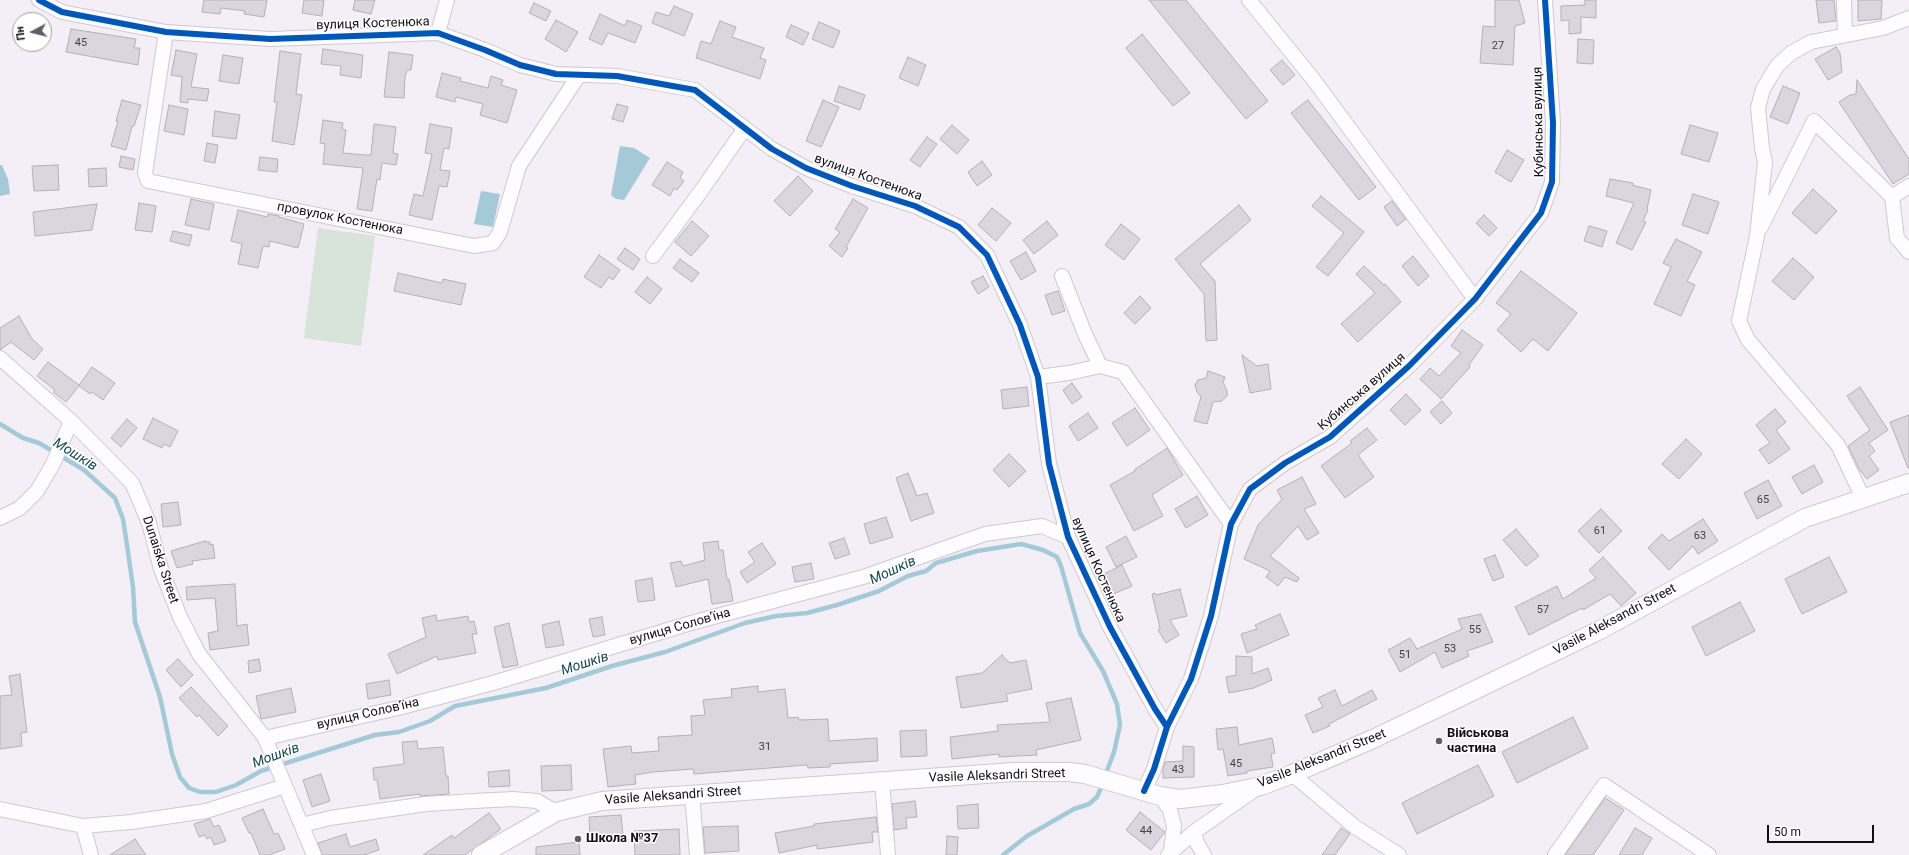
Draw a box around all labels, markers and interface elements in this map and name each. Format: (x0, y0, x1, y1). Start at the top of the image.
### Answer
north arrow (12, 12, 52, 52)
street label: вулиця Костенюка (316, 14, 430, 34)
text: Пн (13, 26, 28, 41)
house number: 45 (75, 36, 87, 50)
house number: 27 (1492, 39, 1504, 53)
street label: Кубинська вулиця (1530, 67, 1548, 177)
street label: вулиця Костенюка (812, 151, 924, 205)
street label: провулок Костенюка (276, 199, 404, 239)
street label: Кубинська вулиця (1315, 350, 1409, 434)
water label: Мошків (50, 435, 100, 475)
house number: 65 (1757, 493, 1769, 507)
street label: Dunaiska Street (139, 514, 181, 606)
street label: вулиця Костенюка (1068, 515, 1128, 625)
house number: 61 (1594, 524, 1606, 538)
house number: 63 (1694, 529, 1706, 543)
water label: Мошків (867, 553, 919, 589)
street label: Vasile Aleksandri Street (1551, 581, 1679, 659)
house number: 57 (1537, 603, 1549, 617)
street label: вулиця Солов'їна (628, 605, 732, 649)
house number: 55 (1469, 623, 1481, 637)
house number: 53 (1444, 642, 1456, 656)
water label: Мошків (559, 648, 611, 680)
house number: 51 (1399, 648, 1411, 662)
street label: вулиця Солов'їна (315, 695, 421, 733)
street label: Vasile Aleksandri Street (1256, 726, 1388, 792)
place label: Військова частина (1447, 726, 1509, 757)
marker: Військова частина (1434, 736, 1444, 746)
water label: Мошків (250, 740, 302, 772)
house number: 31 (759, 740, 771, 754)
house number: 45 (1230, 757, 1242, 771)
house number: 43 (1172, 763, 1184, 777)
street label: Vasile Aleksandri Street (928, 766, 1066, 786)
street label: Vasile Aleksandri Street (604, 783, 742, 809)
scale bar (1769, 817, 1876, 843)
house number: 44 (1140, 824, 1152, 838)
text: 50 m (1774, 825, 1801, 839)
place label: Школа №37 (586, 831, 658, 847)
marker: Школа №37 (573, 834, 583, 844)

